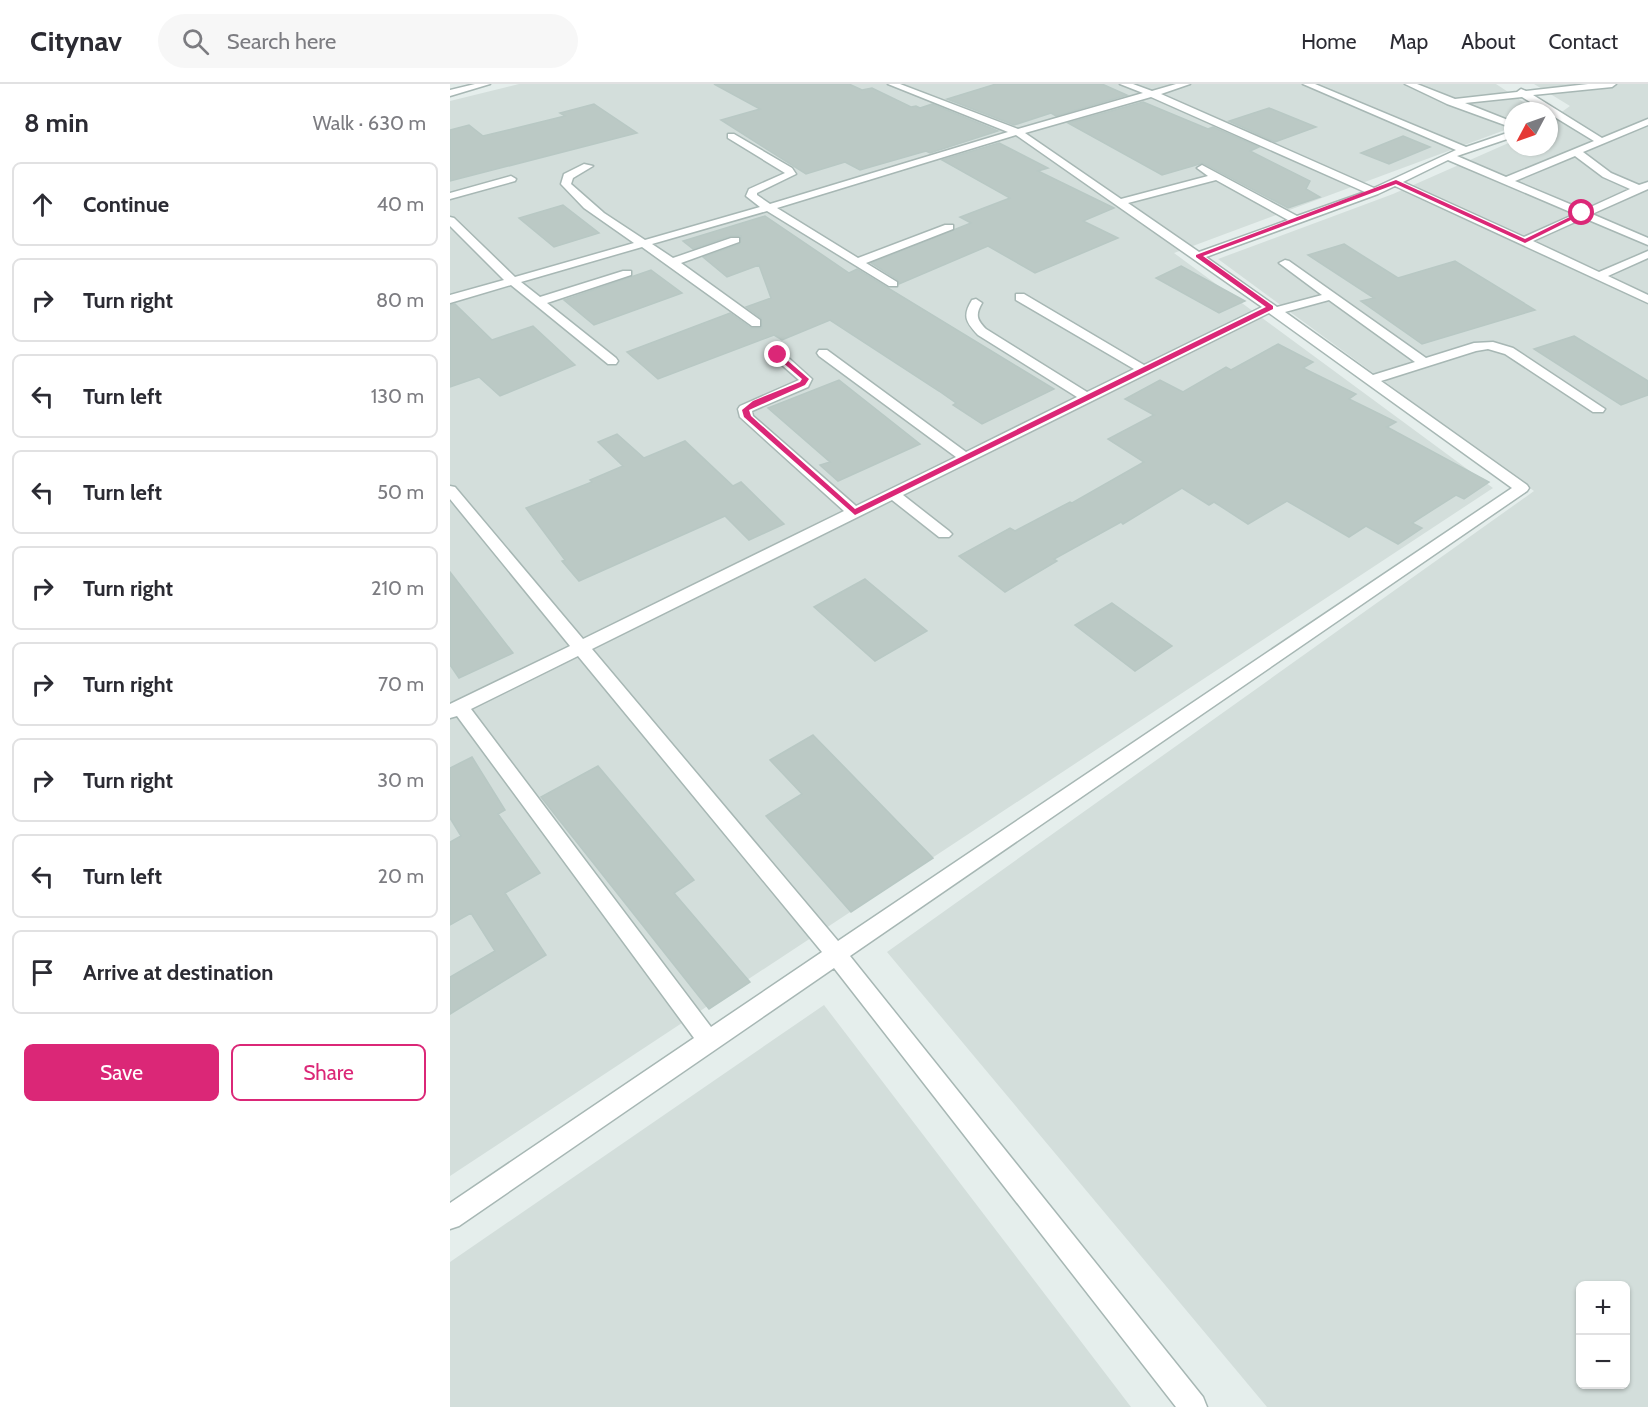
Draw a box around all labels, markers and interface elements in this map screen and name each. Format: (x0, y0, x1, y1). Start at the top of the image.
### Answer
search box (158, 14, 578, 68)
text: Citynav (30, 24, 122, 58)
icon: search (179, 25, 212, 58)
text: Search here (227, 28, 336, 55)
text: Home (1301, 29, 1357, 54)
text: Map (1390, 29, 1428, 54)
text: About (1461, 29, 1515, 54)
text: Contact (1548, 29, 1618, 54)
north arrow (1504, 102, 1558, 156)
text: 8 min (24, 107, 89, 139)
text: Walk · 630 m (313, 111, 426, 135)
icon: ahead (26, 188, 59, 221)
text: Continue (83, 191, 169, 218)
text: 40 m (376, 192, 424, 216)
route start (1568, 199, 1594, 225)
icon: right (26, 284, 59, 317)
text: Turn right (83, 287, 173, 314)
text: 80 m (376, 288, 424, 312)
route end (764, 341, 790, 367)
icon: left (26, 380, 59, 413)
text: Turn left (83, 383, 162, 410)
text: 130 m (371, 384, 424, 408)
icon: left (26, 476, 59, 509)
text: Turn left (83, 479, 162, 506)
text: 50 m (377, 480, 424, 504)
icon: right (26, 572, 59, 605)
text: Turn right (83, 575, 173, 602)
text: 210 m (371, 576, 424, 600)
icon: right (26, 668, 59, 701)
text: Turn right (83, 671, 173, 698)
text: 70 m (378, 672, 424, 696)
icon: right (26, 764, 59, 797)
text: Turn right (83, 767, 173, 794)
text: 30 m (377, 768, 424, 792)
icon: left (26, 860, 59, 893)
text: Turn left (83, 863, 162, 890)
text: 20 m (378, 864, 424, 888)
icon: arrive (26, 956, 59, 989)
text: Arrive at destination (83, 959, 273, 986)
button: Save (24, 1044, 219, 1101)
button: Share (231, 1044, 426, 1101)
map controls (1576, 1281, 1630, 1389)
button: + (1576, 1281, 1630, 1335)
button: − (1576, 1335, 1630, 1389)

